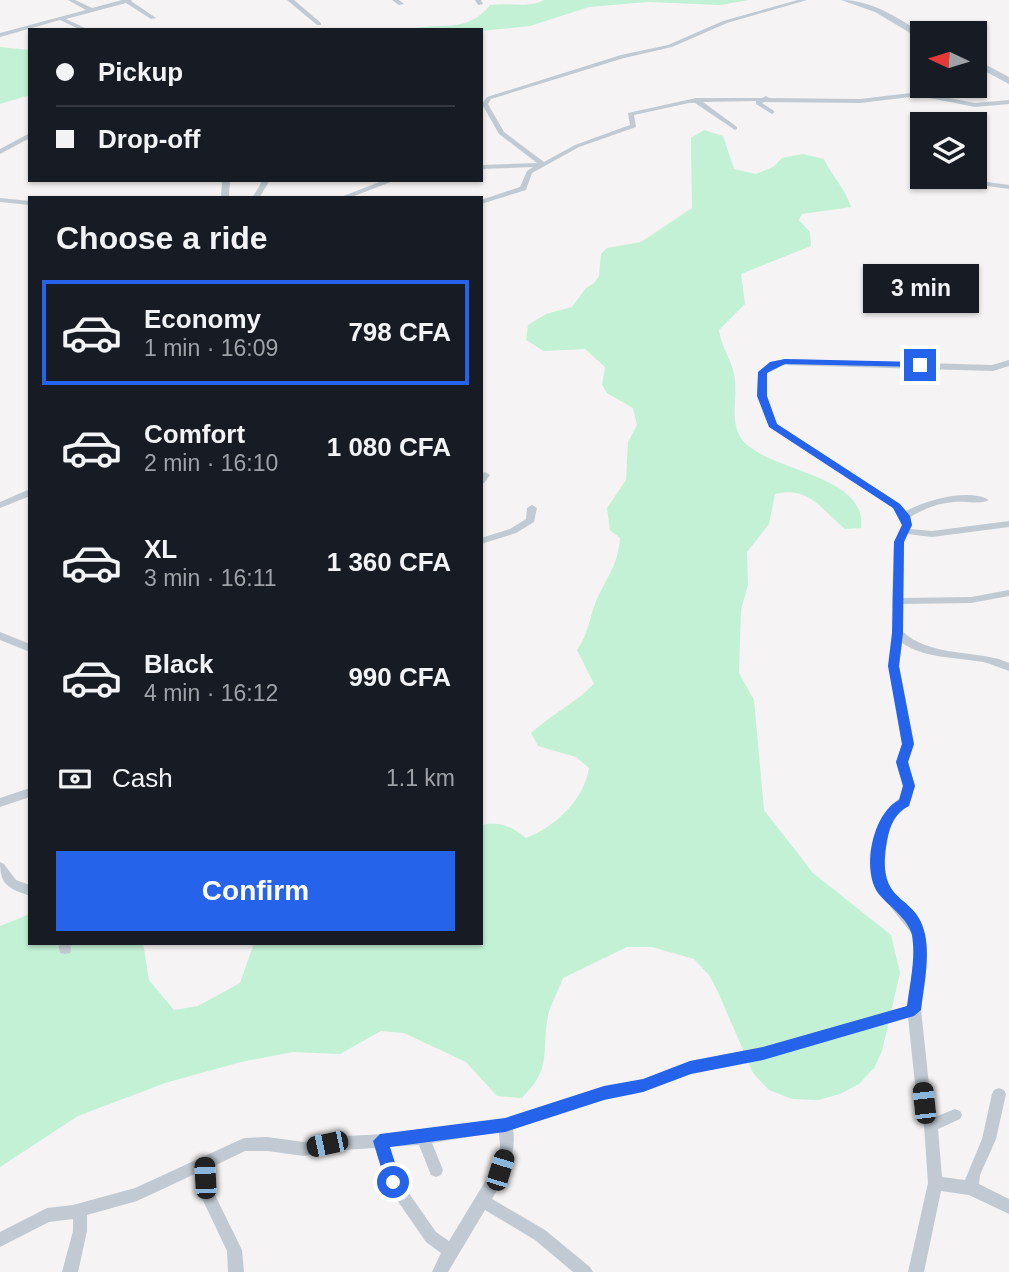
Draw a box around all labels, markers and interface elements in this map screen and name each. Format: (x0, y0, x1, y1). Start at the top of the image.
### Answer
north arrow (910, 21, 987, 98)
map controls (910, 21, 987, 189)
text: Pickup (98, 57, 183, 87)
button: layers (910, 112, 987, 189)
text: Drop-off (98, 124, 201, 154)
text: Choose a ride (56, 220, 268, 256)
callout: 3 min (862, 264, 978, 312)
text: 3 min (891, 275, 951, 301)
icon: car (60, 301, 123, 364)
text: Economy (144, 304, 261, 334)
text: 798 CFA (348, 317, 451, 347)
text: 1 min · 16:09 (144, 335, 278, 361)
route end (904, 349, 936, 381)
icon: car (60, 416, 123, 479)
text: Comfort (144, 419, 245, 449)
text: 1 080 CFA (327, 432, 451, 462)
text: 2 min · 16:10 (144, 450, 278, 476)
icon: car (60, 531, 123, 594)
text: XL (144, 534, 177, 564)
text: 1 360 CFA (327, 547, 451, 577)
text: 3 min · 16:11 (144, 565, 277, 591)
icon: car (60, 646, 123, 709)
text: Black (144, 649, 213, 679)
text: 990 CFA (348, 662, 451, 692)
text: 4 min · 16:12 (144, 680, 278, 706)
icon: cash (56, 760, 94, 798)
text: Cash (112, 763, 173, 793)
text: 1.1 km (386, 765, 455, 791)
button: Confirm (56, 851, 455, 931)
car (912, 1081, 937, 1125)
car (305, 1129, 350, 1159)
car (484, 1147, 517, 1193)
car (194, 1156, 217, 1200)
route start (377, 1166, 409, 1198)

